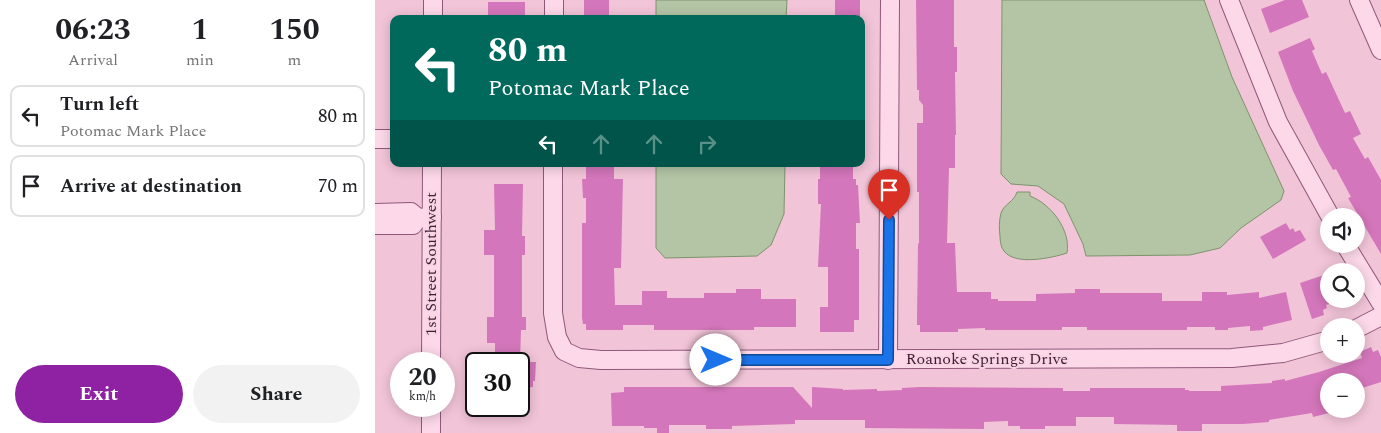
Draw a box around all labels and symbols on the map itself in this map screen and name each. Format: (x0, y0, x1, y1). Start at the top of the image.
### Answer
pin (868, 169, 910, 220)
street label: 1st Street Southwest (419, 192, 443, 336)
position arrow (689, 333, 741, 385)
street label: Roanoke Springs Drive (906, 347, 1068, 371)
speed limit sign: 30 (465, 352, 530, 417)

